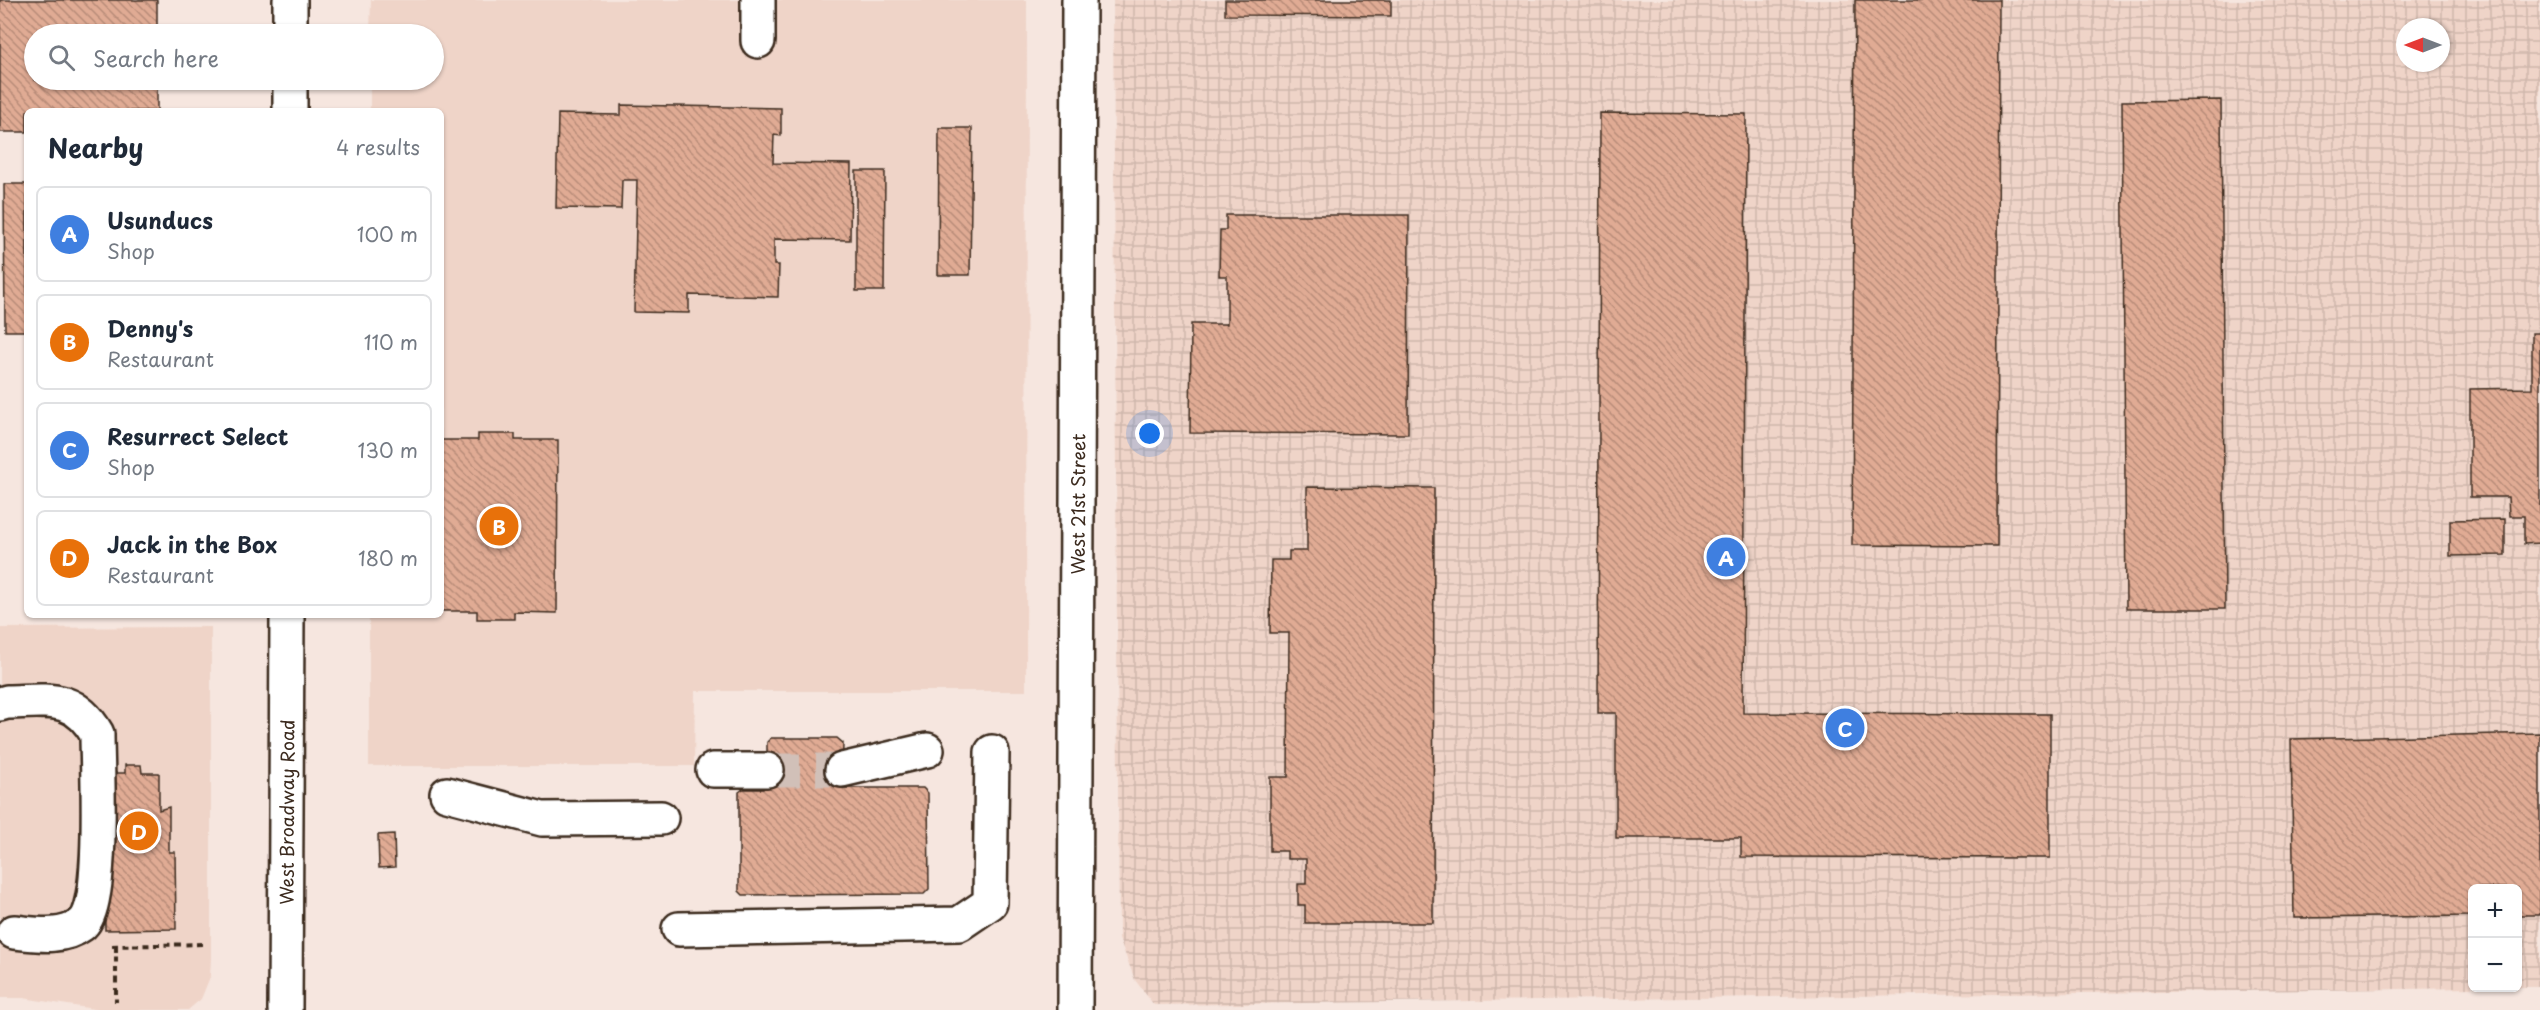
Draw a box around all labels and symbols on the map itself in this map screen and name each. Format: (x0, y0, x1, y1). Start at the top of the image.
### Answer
north arrow (2396, 18, 2450, 72)
your location (1135, 419, 1164, 448)
street label: West 21st Street (1063, 433, 1091, 575)
pin: B (480, 504, 518, 548)
pin: A (1706, 534, 1746, 580)
pin: C (1826, 706, 1864, 750)
street label: West Broadway Road (272, 719, 300, 905)
pin: D (120, 808, 158, 854)

